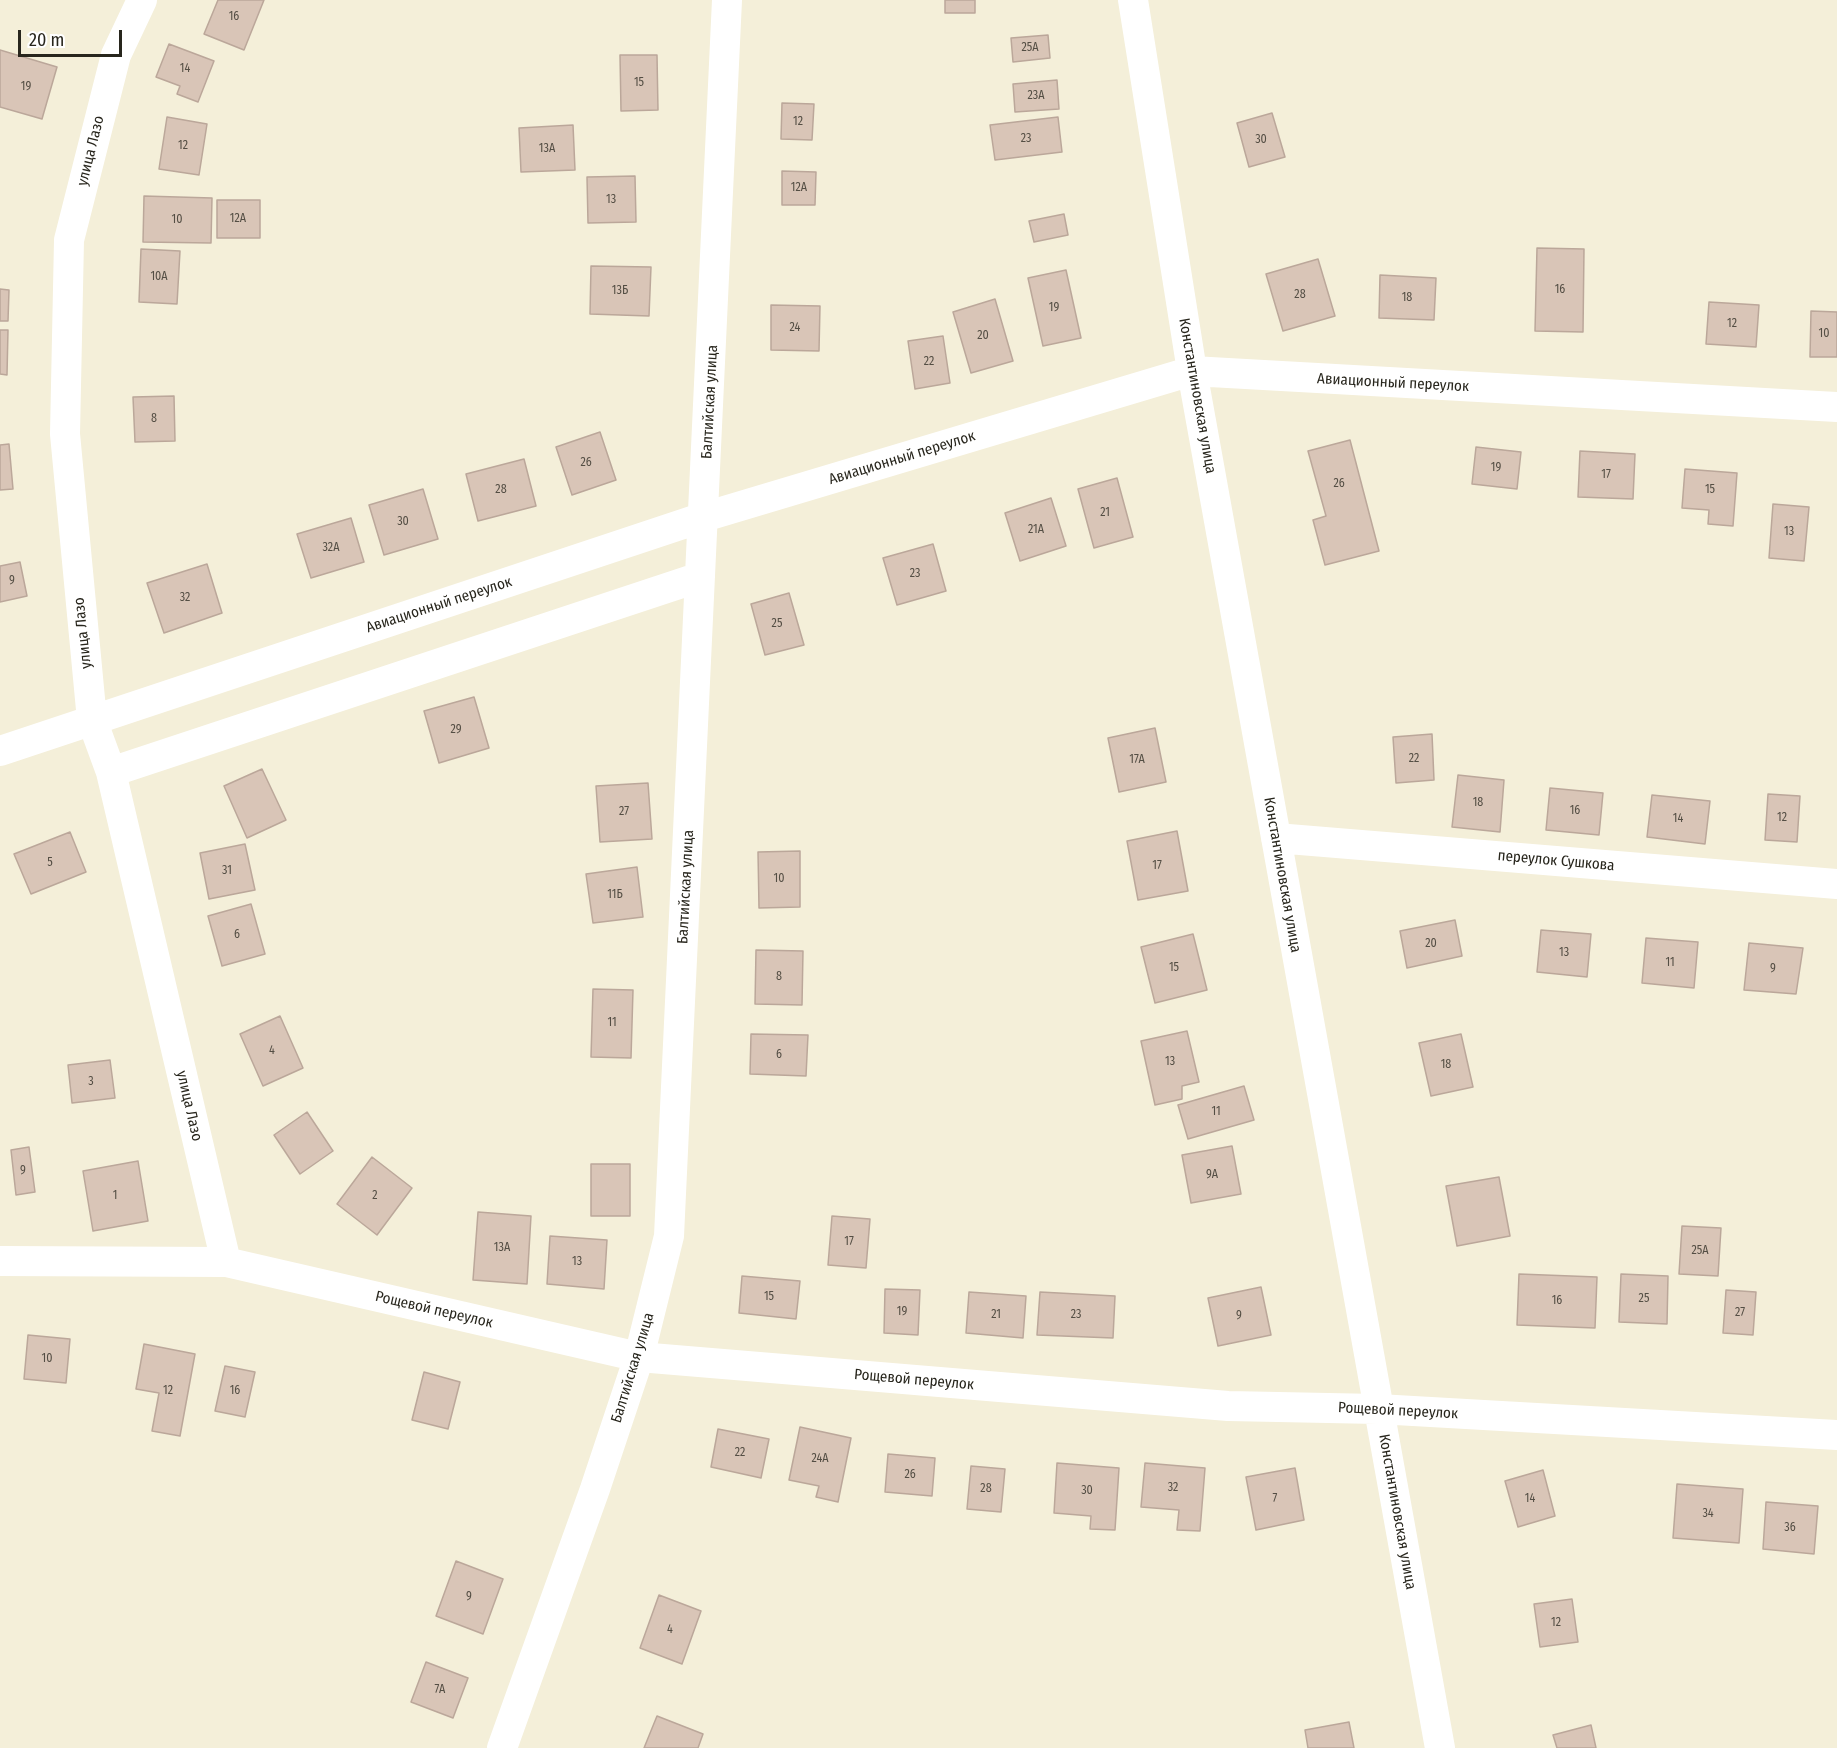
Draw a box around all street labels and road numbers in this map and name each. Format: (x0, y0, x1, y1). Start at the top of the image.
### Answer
street label: улица Лазо (74, 114, 108, 188)
street label: Константиновская улица (1174, 317, 1220, 475)
street label: Балтийская улица (698, 344, 722, 460)
street label: Авиационный переулок (1317, 370, 1469, 396)
street label: Авиационный переулок (827, 427, 977, 489)
street label: Авиационный переулок (364, 573, 514, 637)
street label: улица Лазо (70, 596, 96, 670)
street label: Константиновская улица (1259, 796, 1305, 954)
street label: Балтийская улица (674, 829, 698, 945)
street label: переулок Сушкова (1497, 847, 1615, 875)
street label: улица Лазо (172, 1069, 206, 1143)
street label: Рощевой переулок (373, 1288, 495, 1332)
street label: Балтийская улица (608, 1311, 658, 1425)
street label: Рощевой переулок (853, 1366, 975, 1394)
street label: Рощевой переулок (1338, 1399, 1458, 1423)
street label: Константиновская улица (1374, 1433, 1420, 1591)

